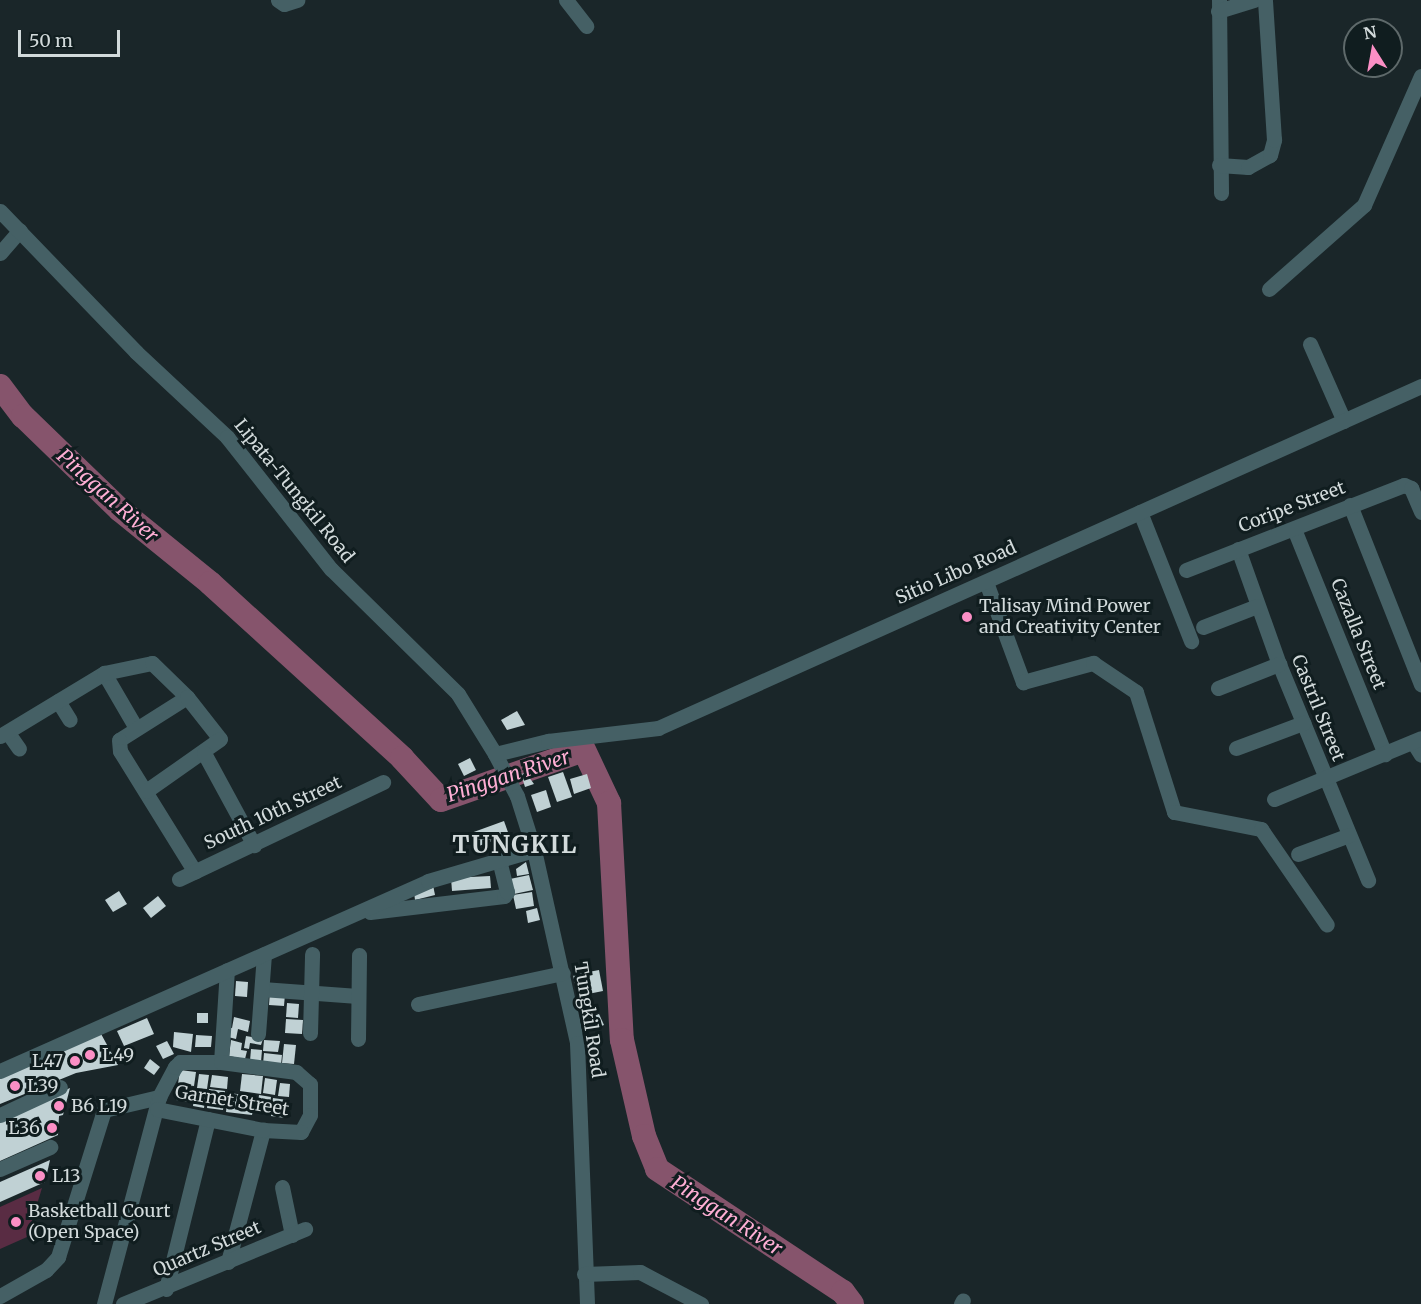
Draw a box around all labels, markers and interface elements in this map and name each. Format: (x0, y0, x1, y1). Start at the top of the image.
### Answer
scale bar (21, 18, 123, 56)
north arrow (1343, 18, 1403, 78)
text: N (1362, 21, 1378, 43)
text: 50 m (29, 29, 73, 52)
street label: Lipata-Tungkil Road (230, 415, 358, 567)
water label: Pinggan River (52, 443, 164, 547)
street label: Coripe Street (1236, 477, 1348, 537)
street label: Sitio Libo Road (892, 537, 1020, 609)
street label: Cazalla Street (1326, 575, 1390, 693)
place label: Talisay Mind Power and Creativity Center (979, 596, 1161, 638)
marker: Talisay Mind Power and Creativity Center (960, 610, 974, 624)
street label: Castril Street (1287, 652, 1349, 764)
water label: Pinggan River (444, 744, 572, 806)
street label: South 10th Street (201, 772, 345, 854)
district label: TUNGKIL (452, 831, 578, 859)
street label: Tungkil Road (569, 960, 609, 1080)
place label: L49 (102, 1044, 134, 1066)
marker: L49 (83, 1048, 97, 1062)
place label: L47 (32, 1050, 63, 1072)
marker: L47 (68, 1054, 82, 1068)
place label: L39 (27, 1075, 58, 1097)
marker: L39 (8, 1079, 22, 1093)
street label: Garnet Street (174, 1081, 290, 1121)
place label: B6 L19 (71, 1095, 127, 1117)
marker: B6 L19 (52, 1099, 66, 1113)
place label: L36 (8, 1117, 40, 1139)
marker: L36 (45, 1121, 59, 1135)
place label: L13 (52, 1165, 81, 1187)
marker: L13 (33, 1169, 47, 1183)
water label: Pinggan River (667, 1170, 787, 1260)
place label: Basketball Court (Open Space) (28, 1201, 171, 1244)
marker: Basketball Court (Open Space) (9, 1215, 23, 1229)
street label: Quartz Street (150, 1217, 264, 1281)

